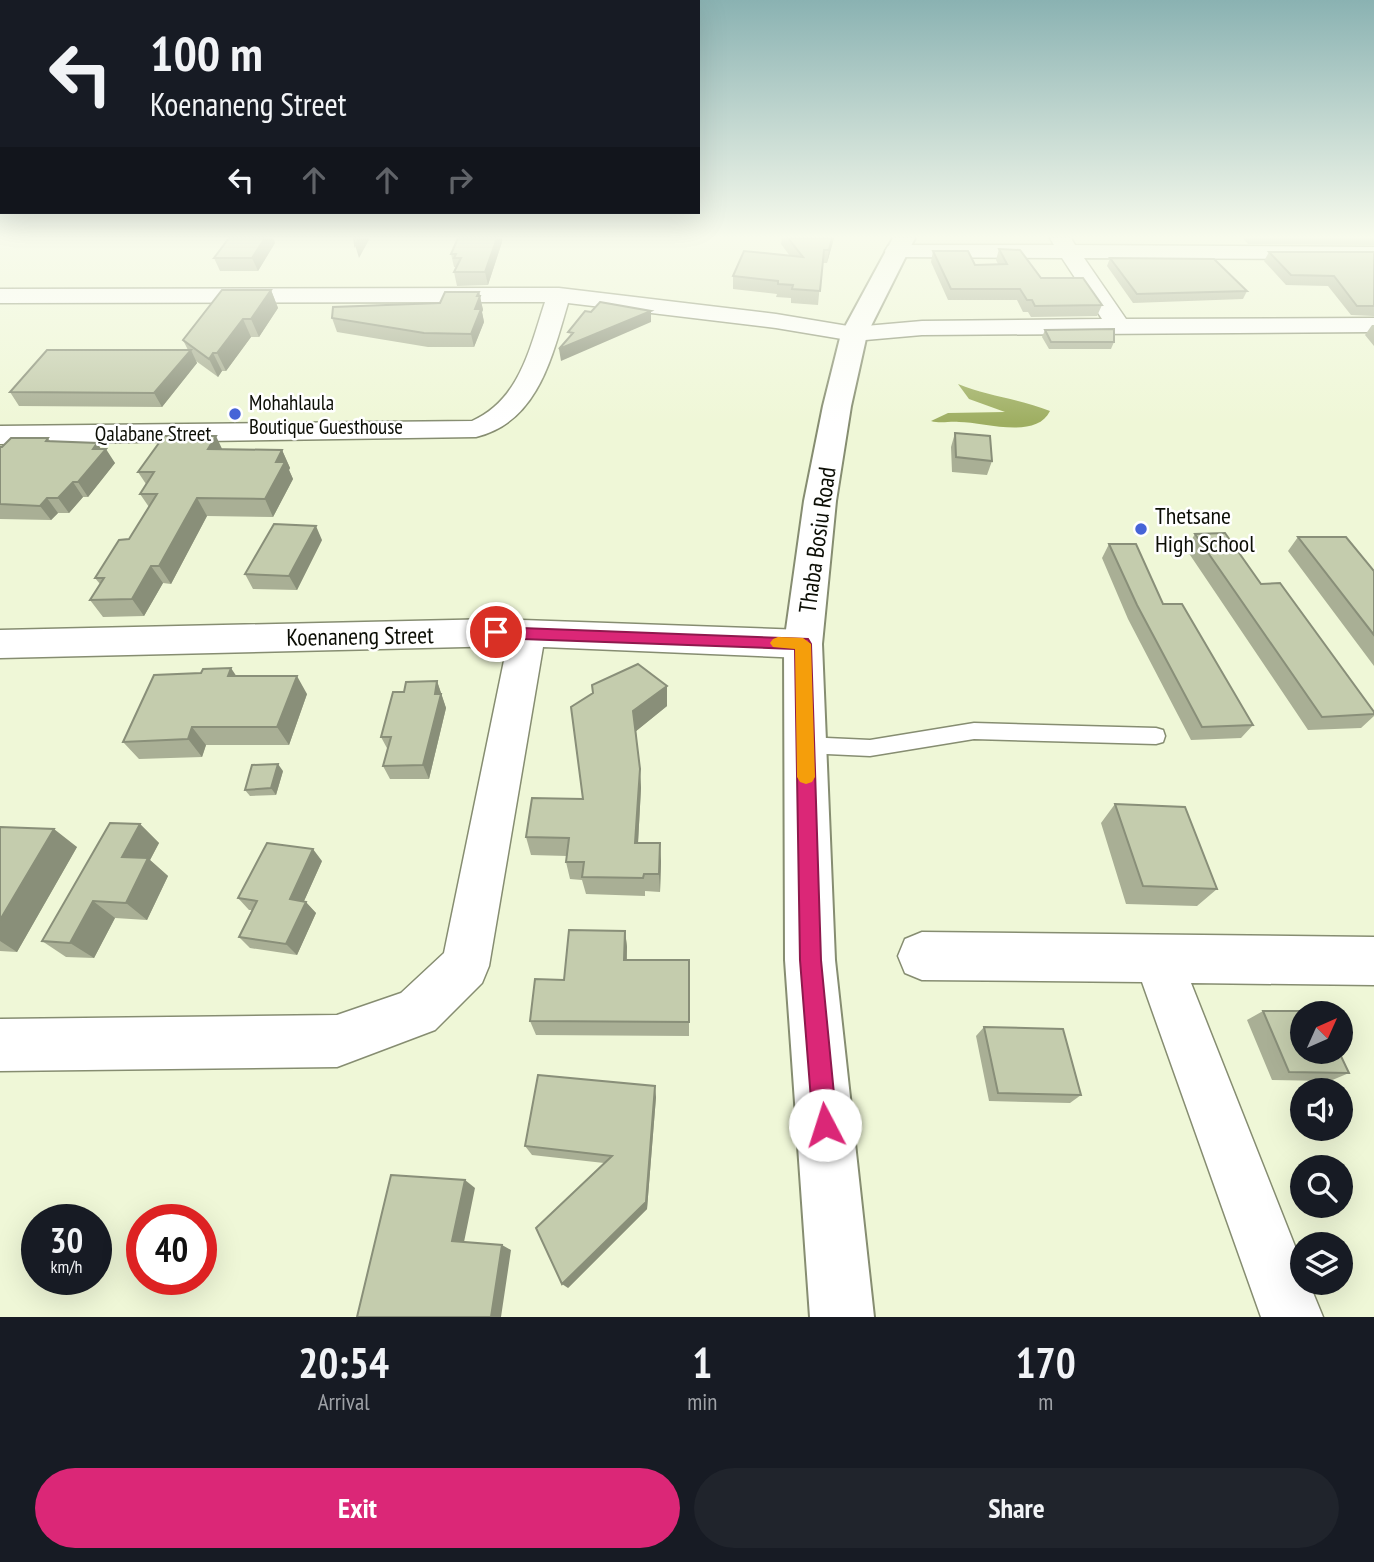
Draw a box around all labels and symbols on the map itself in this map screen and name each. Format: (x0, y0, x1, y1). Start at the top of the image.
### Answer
place label: Mohahlaula Boutique Guesthouse (249, 389, 403, 440)
marker: Mohahlaula Boutique Guesthouse (227, 406, 243, 422)
street label: Qalabane Street (95, 420, 211, 447)
street label: Thaba Bosiu Road (791, 465, 843, 615)
place label: Thetsane High School (1155, 500, 1255, 559)
marker: Thetsane High School (1133, 521, 1149, 537)
pin (466, 602, 526, 662)
street label: Koenaneng Street (286, 619, 434, 653)
north arrow (1290, 1001, 1353, 1064)
position arrow (788, 1088, 862, 1162)
speed limit sign: 40 (126, 1204, 217, 1295)

